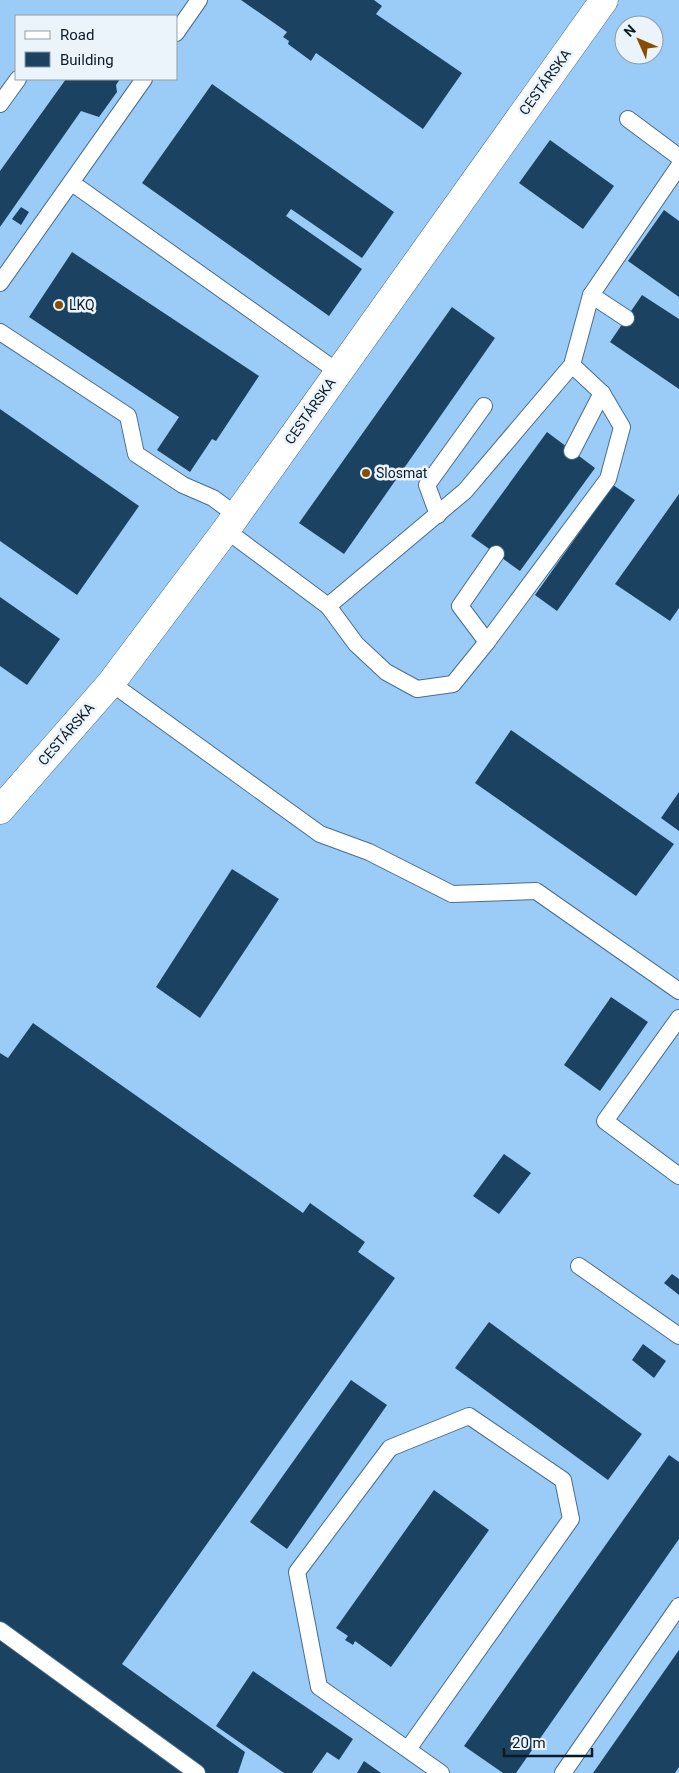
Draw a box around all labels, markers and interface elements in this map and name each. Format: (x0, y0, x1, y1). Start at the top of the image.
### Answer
legend (15, 15, 178, 80)
north arrow (614, 15, 664, 65)
text: N (621, 22, 639, 40)
text: Road (60, 26, 94, 44)
street label: CESTÁRSKA (515, 45, 574, 118)
text: Building (60, 51, 114, 69)
place label: LKQ (69, 297, 95, 313)
marker: LKQ (53, 299, 65, 311)
street label: CESTÁRSKA (280, 374, 339, 447)
place label: Slosmat (376, 465, 428, 481)
marker: Slosmat (360, 467, 372, 479)
street label: CESTÁRSKA (34, 699, 97, 768)
scale bar (504, 1726, 592, 1758)
text: 20 m (512, 1734, 546, 1752)

